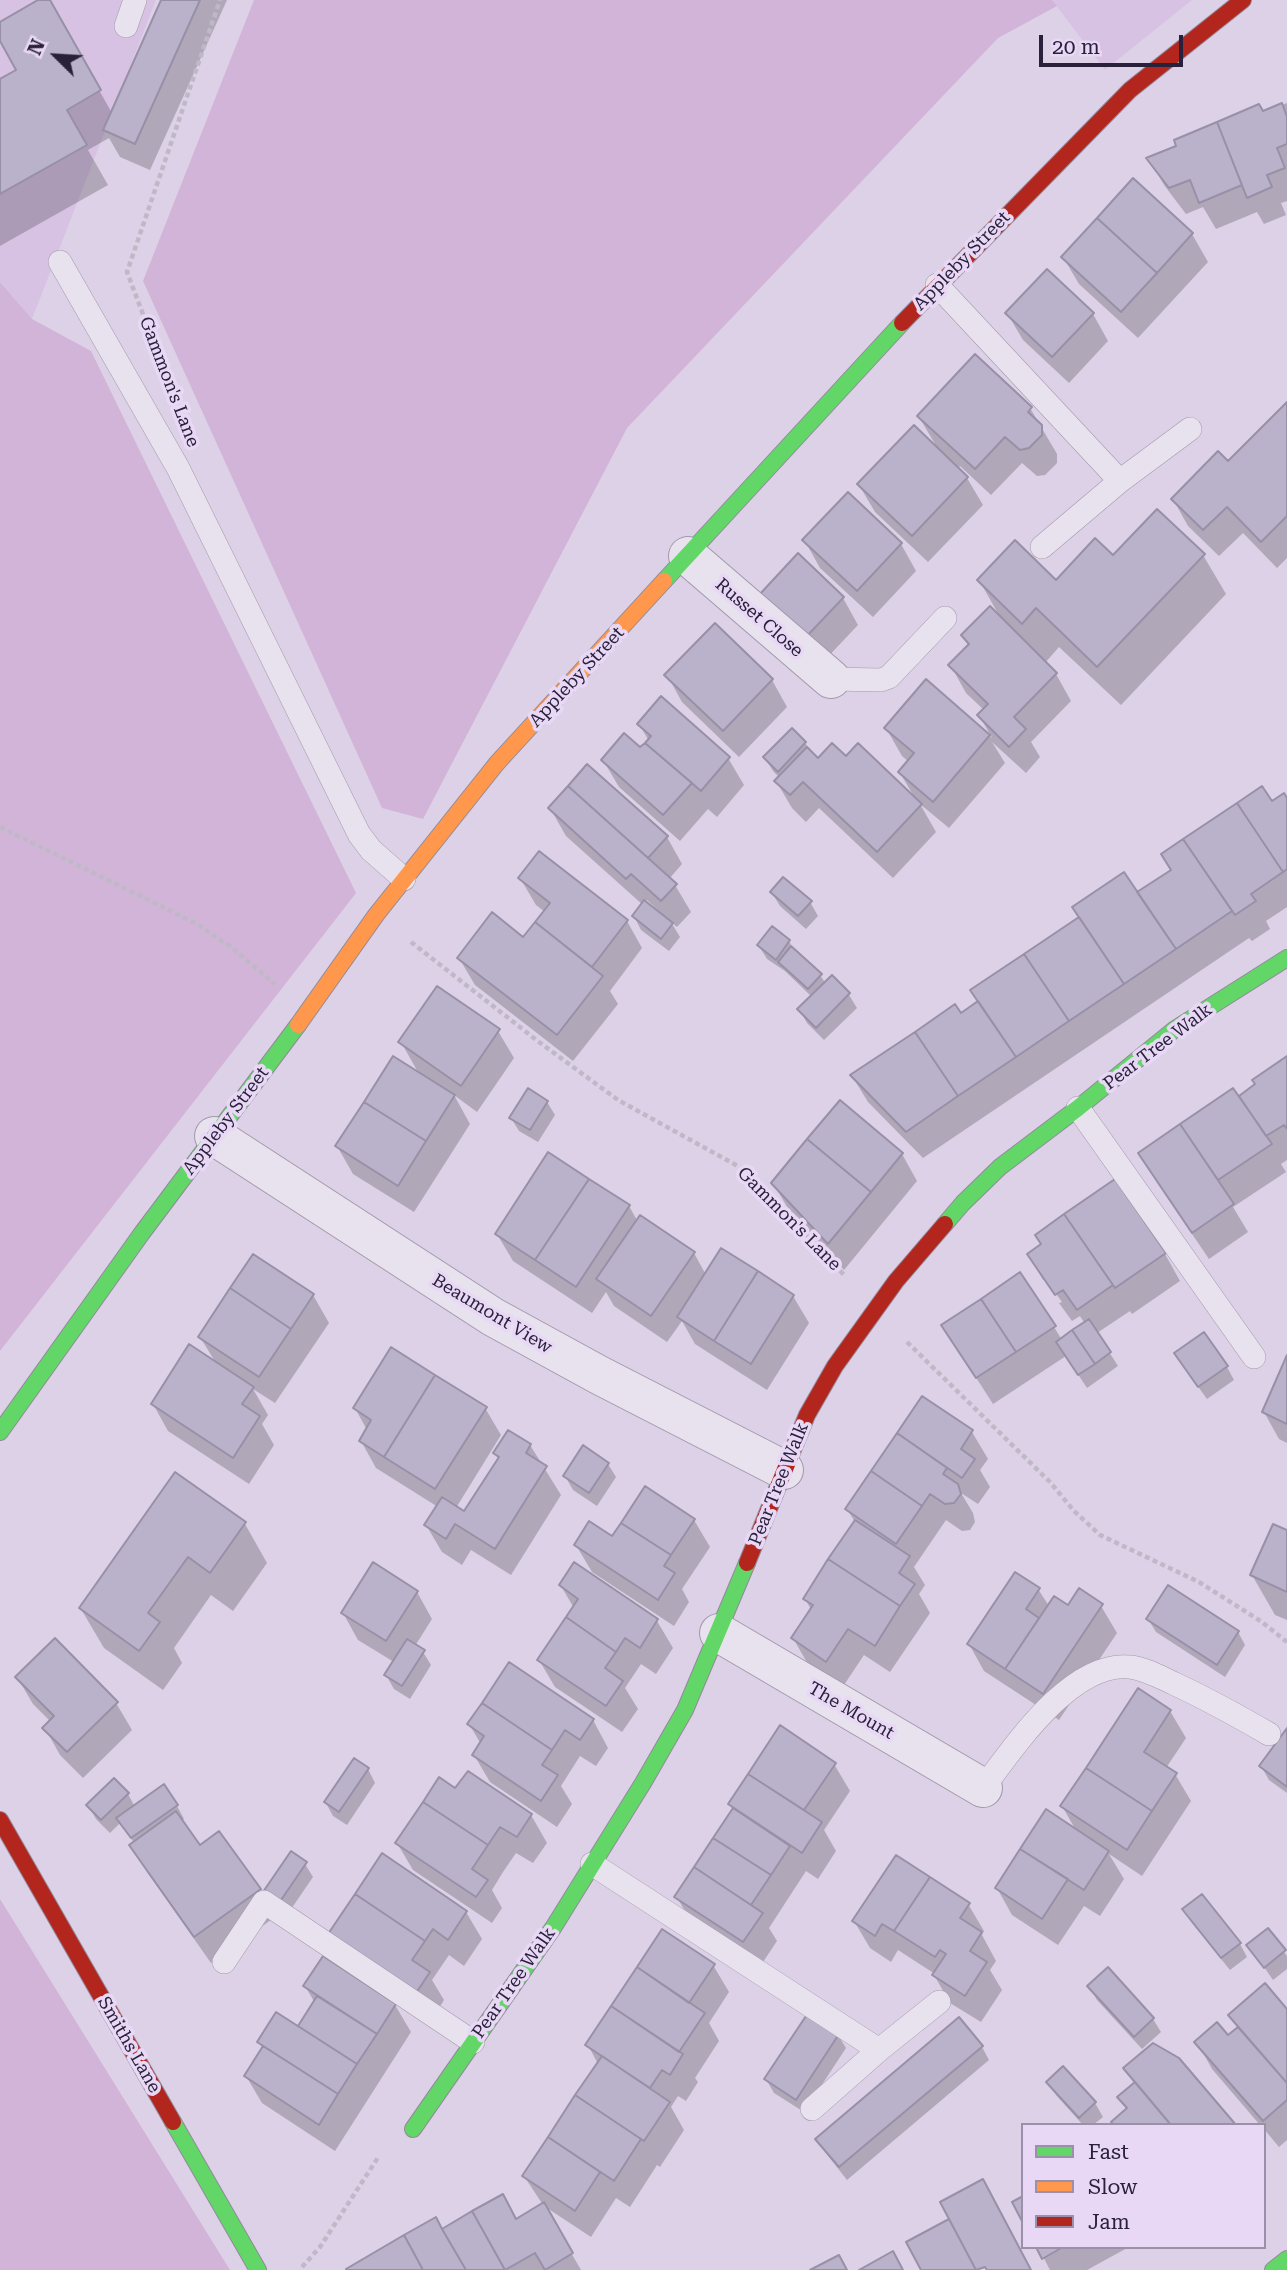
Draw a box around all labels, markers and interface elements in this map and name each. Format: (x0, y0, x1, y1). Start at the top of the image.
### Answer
north arrow (21, 21, 91, 91)
scale bar (1042, 21, 1186, 65)
text: 20 m (1052, 35, 1100, 59)
text: N (23, 36, 50, 59)
street label: Appleby Street (909, 207, 1015, 315)
street label: Gammon's Lane (134, 314, 204, 450)
street label: Russet Close (711, 574, 807, 662)
street label: Appleby Street (525, 622, 629, 732)
street label: Pear Tree Walk (1099, 999, 1217, 1095)
street label: Appleby Street (178, 1063, 274, 1179)
street label: Gammon's Lane (733, 1163, 845, 1275)
street label: Beaumont View (428, 1270, 556, 1358)
street label: Pear Tree Walk (745, 1419, 813, 1549)
street label: The Mount (804, 1678, 898, 1744)
street label: Pear Tree Walk (468, 1923, 560, 2043)
street label: Smiths Lane (93, 1993, 165, 2097)
legend (1021, 2123, 1266, 2249)
text: Fast (1088, 2140, 1129, 2164)
text: Slow (1088, 2175, 1137, 2199)
text: Jam (1088, 2210, 1130, 2234)

